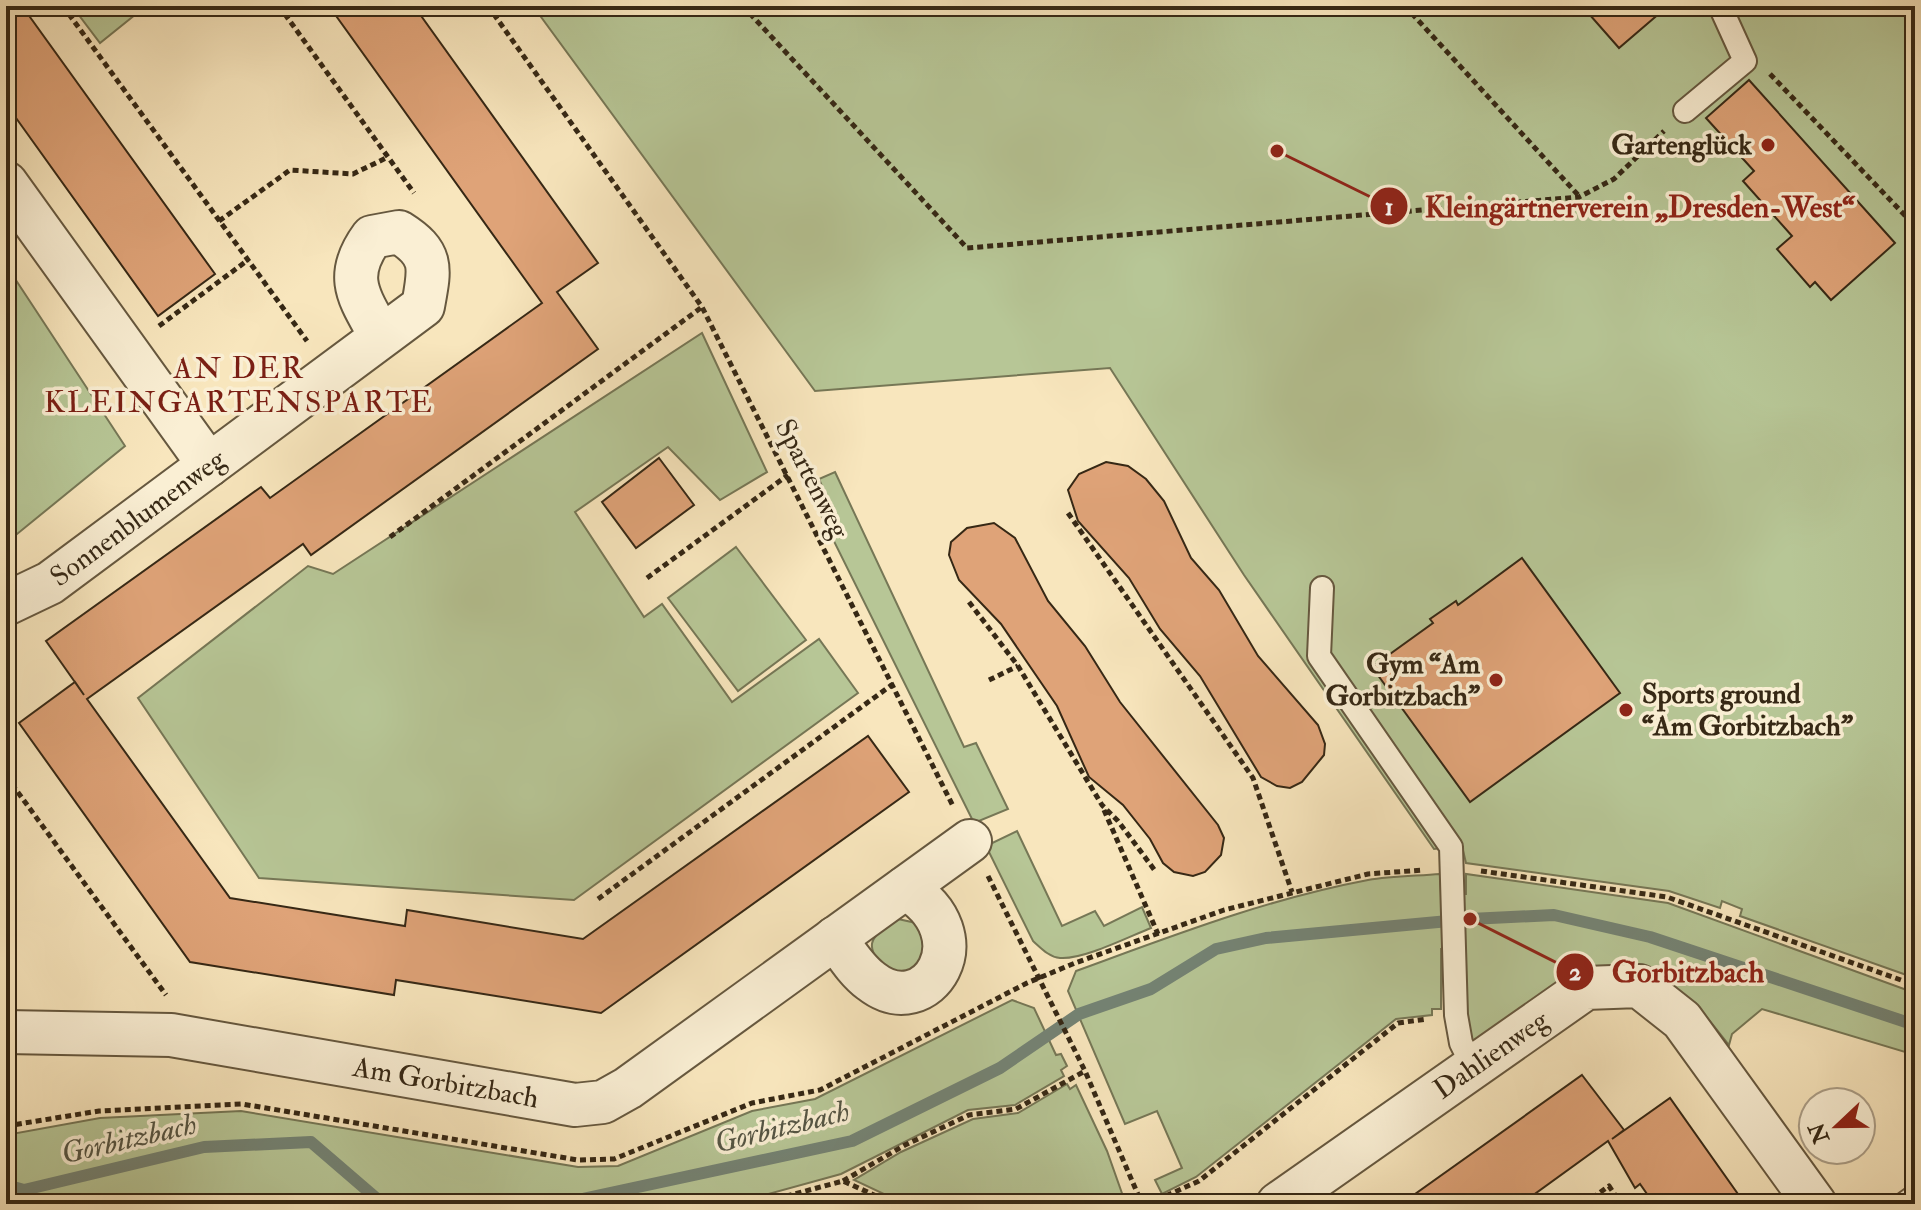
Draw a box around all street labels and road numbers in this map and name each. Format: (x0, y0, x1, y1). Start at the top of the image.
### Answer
street label: Spartenweg (767, 414, 857, 546)
street label: Sonnenblumenweg (43, 441, 233, 594)
street label: Dahlienweg (1427, 1002, 1556, 1107)
street label: Am Gorbitzbach (349, 1049, 542, 1116)

